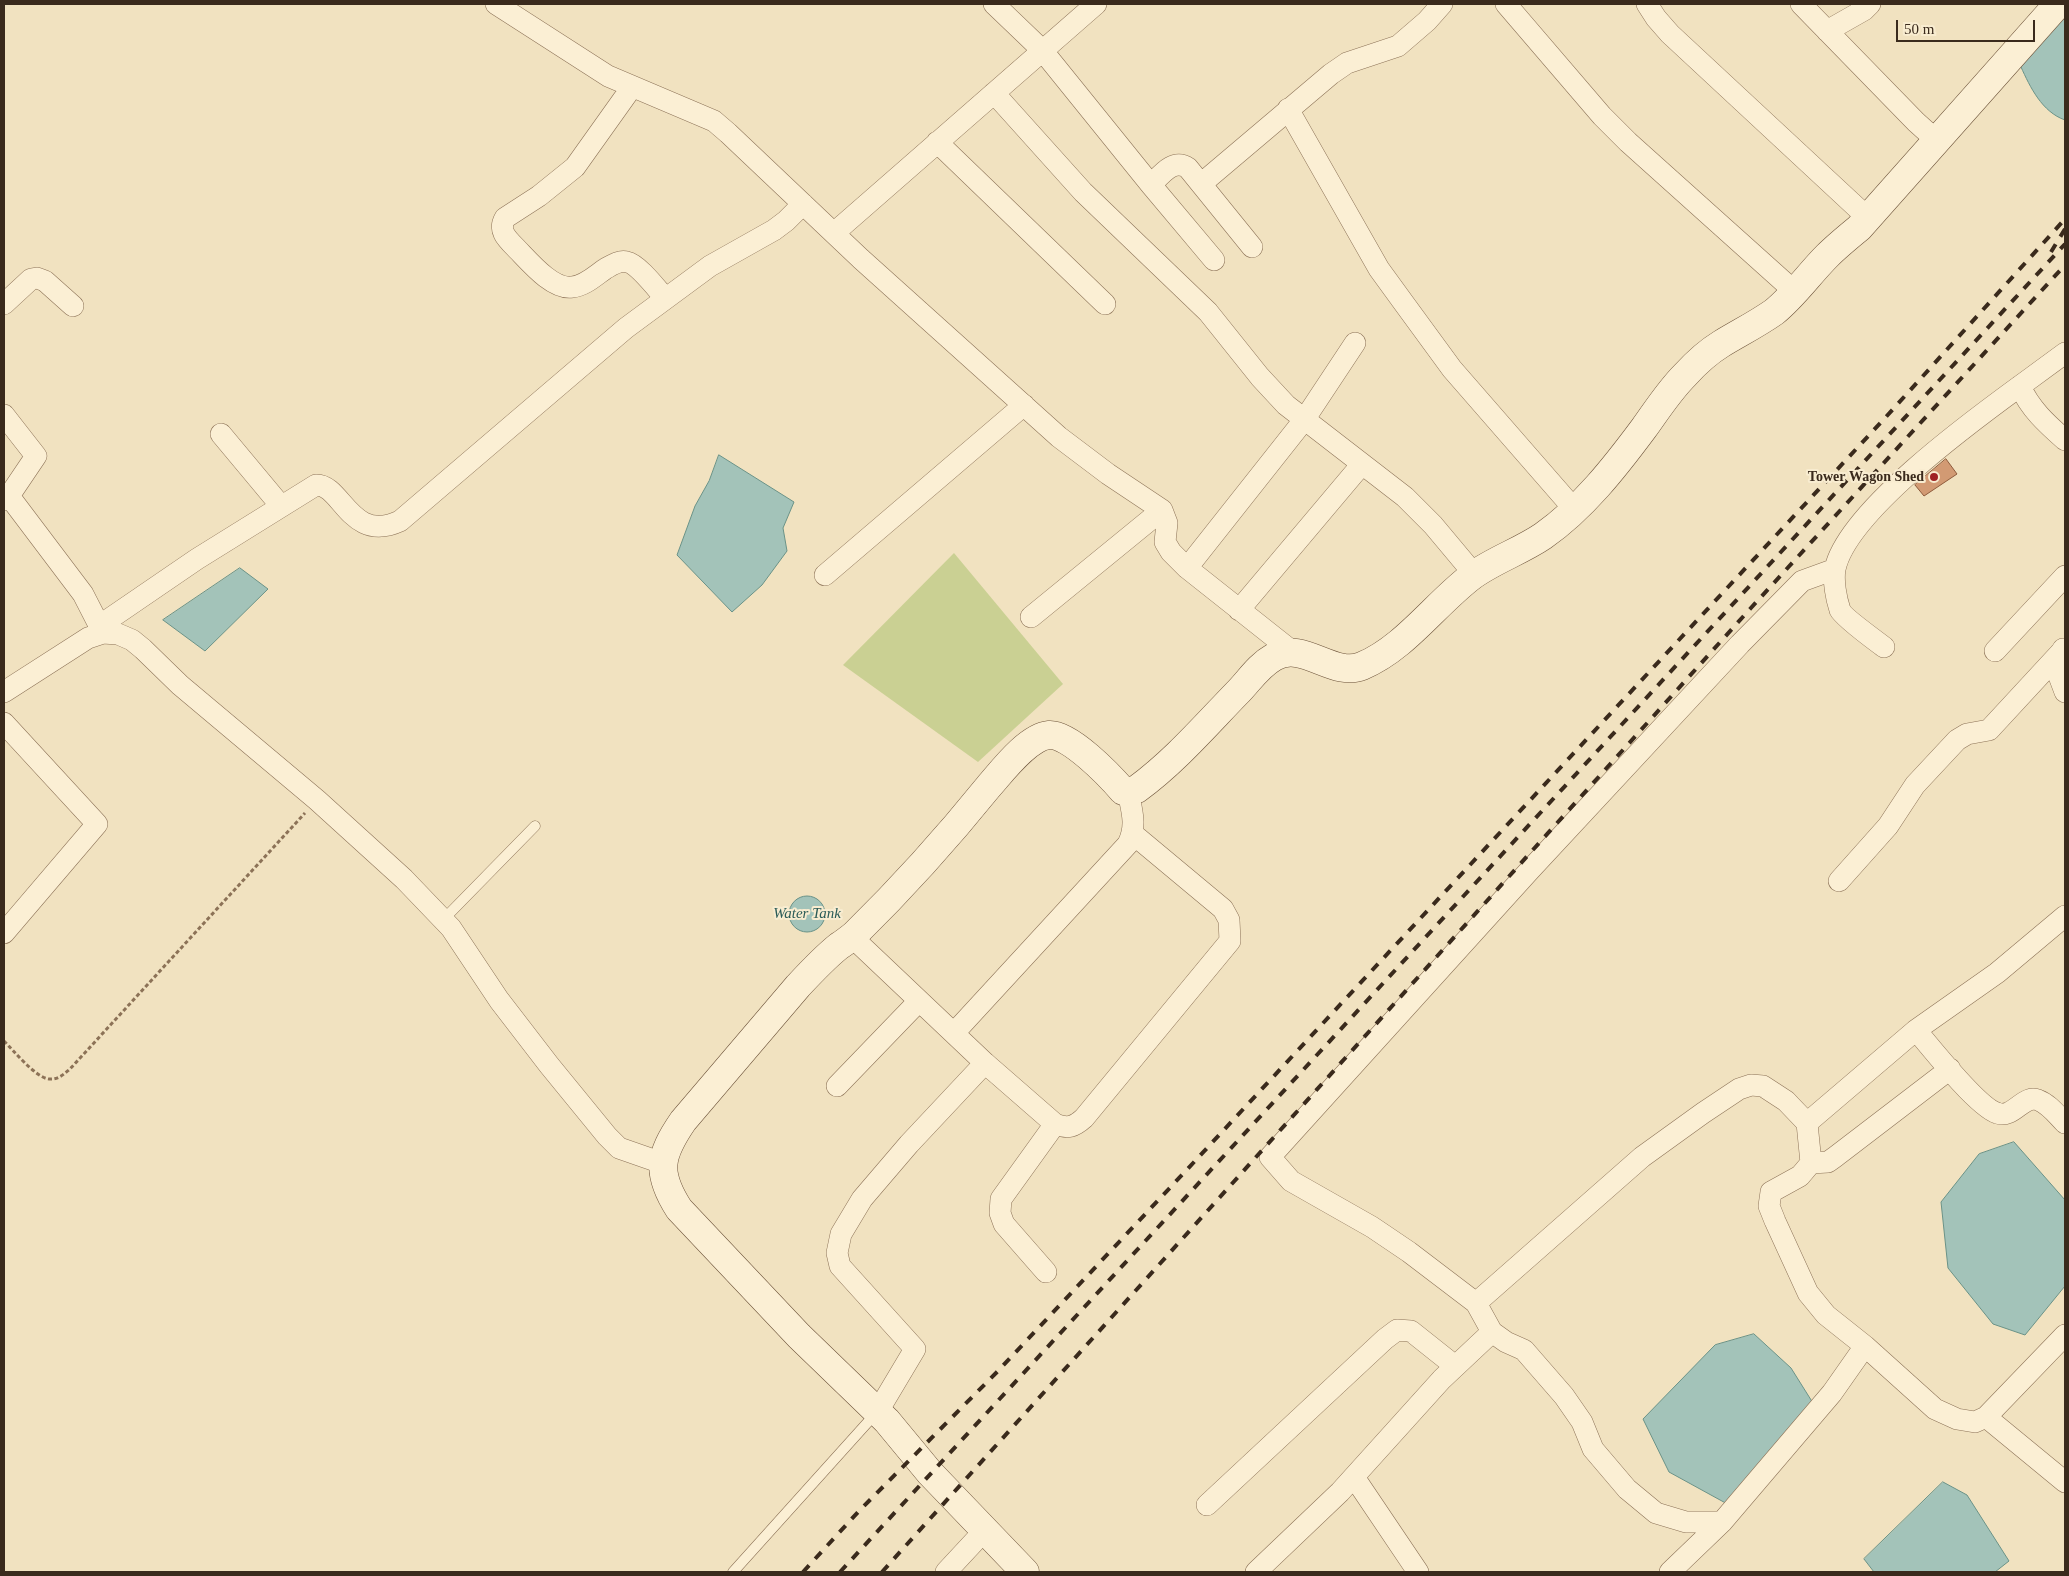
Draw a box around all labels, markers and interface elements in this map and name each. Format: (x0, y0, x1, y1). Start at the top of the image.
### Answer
scale bar (1899, 10, 2038, 42)
text: 50 m (1904, 21, 1934, 37)
place label: Tower Wagon Shed (1808, 469, 1924, 485)
marker: Tower Wagon Shed (1928, 471, 1940, 483)
water label: Water Tank (773, 905, 841, 923)

